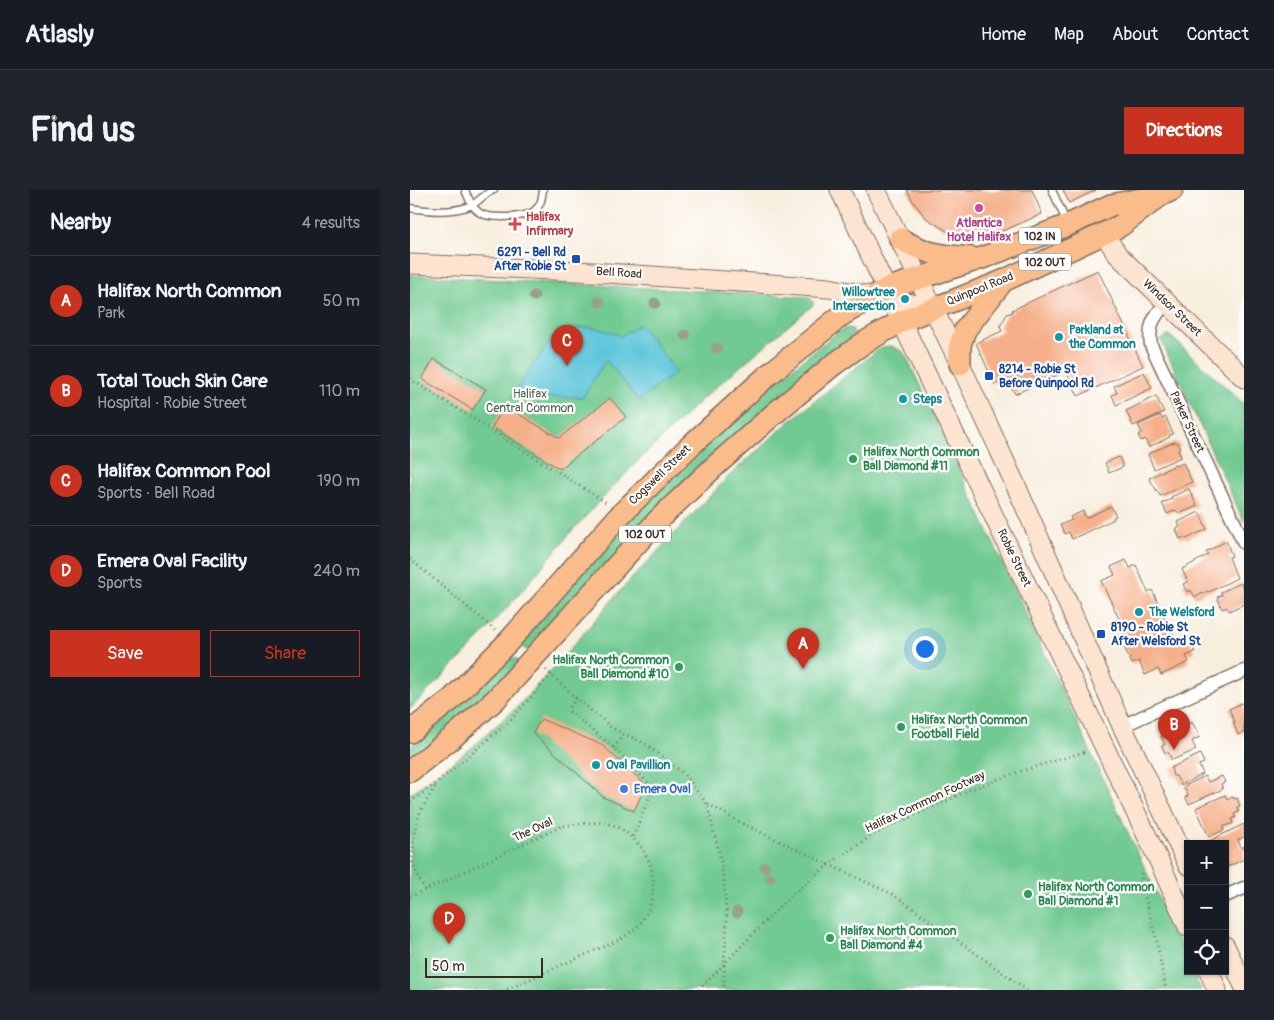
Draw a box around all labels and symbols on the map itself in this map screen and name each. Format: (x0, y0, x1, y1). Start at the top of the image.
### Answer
marker: Atlantica Hotel Halifax (973, 202, 985, 214)
place label: Halifax Infirmary (526, 210, 574, 239)
place label: Atlantica Hotel Halifax (947, 216, 1011, 245)
marker: Halifax Infirmary (508, 217, 522, 231)
road number: 102 IN (1019, 227, 1061, 244)
place label: 6291 - Bell Rd After Robie St (494, 245, 567, 274)
marker: 6291 - Bell Rd After Robie St (570, 253, 582, 265)
road number: 102 OUT (1019, 254, 1071, 270)
street label: Bell Road (596, 264, 643, 282)
street label: Quinpool Road (944, 269, 1016, 309)
street label: Windsor Street (1139, 276, 1205, 340)
place label: Willowtree Intersection (832, 285, 896, 314)
marker: Willowtree Intersection (899, 293, 911, 305)
place label: Parkland at the Common (1068, 323, 1136, 352)
pin: C (551, 325, 583, 366)
marker: Parkland at the Common (1053, 331, 1065, 343)
place label: 8214 - Robie St Before Quinpool Rd (999, 362, 1094, 391)
marker: 8214 - Robie St Before Quinpool Rd (983, 370, 995, 382)
park label: Halifax Central Common (486, 387, 574, 416)
street label: Parker Street (1166, 389, 1208, 455)
place label: Steps (913, 392, 942, 407)
marker: Steps (897, 393, 909, 405)
street label: Cogswell Street (626, 442, 694, 508)
place label: Halifax North Common Ball Diamond #11 (863, 445, 980, 474)
marker: Halifax North Common Ball Diamond #11 (847, 453, 859, 465)
road number: 102 OUT (619, 526, 671, 542)
street label: Robie Street (994, 527, 1035, 590)
place label: The Welsford (1148, 605, 1215, 620)
marker: The Welsford (1133, 606, 1145, 618)
place label: 8190 - Robie St After Welsford St (1111, 620, 1202, 649)
pin: A (787, 628, 819, 669)
marker: 8190 - Robie St After Welsford St (1095, 628, 1107, 640)
your location (912, 636, 938, 662)
place label: Halifax North Common Ball Diamond #10 (552, 653, 669, 682)
marker: Halifax North Common Ball Diamond #10 (673, 661, 685, 673)
pin: B (1158, 709, 1190, 750)
place label: Halifax North Common Football Field (911, 713, 1028, 742)
marker: Halifax North Common Football Field (895, 721, 907, 733)
place label: Oval Pavillion (606, 758, 670, 773)
marker: Oval Pavillion (590, 759, 602, 771)
street label: Halifax Common Footway (863, 768, 987, 836)
place label: Emera Oval (634, 782, 691, 797)
marker: Emera Oval (618, 783, 630, 795)
street label: The Oval (511, 814, 555, 846)
place label: Halifax North Common Ball Diamond #1 (1038, 880, 1155, 909)
marker: Halifax North Common Ball Diamond #1 (1022, 888, 1034, 900)
pin: D (433, 903, 465, 944)
place label: Halifax North Common Ball Diamond #4 (840, 924, 957, 953)
marker: Halifax North Common Ball Diamond #4 (824, 932, 836, 944)
scale bar (425, 955, 542, 978)

